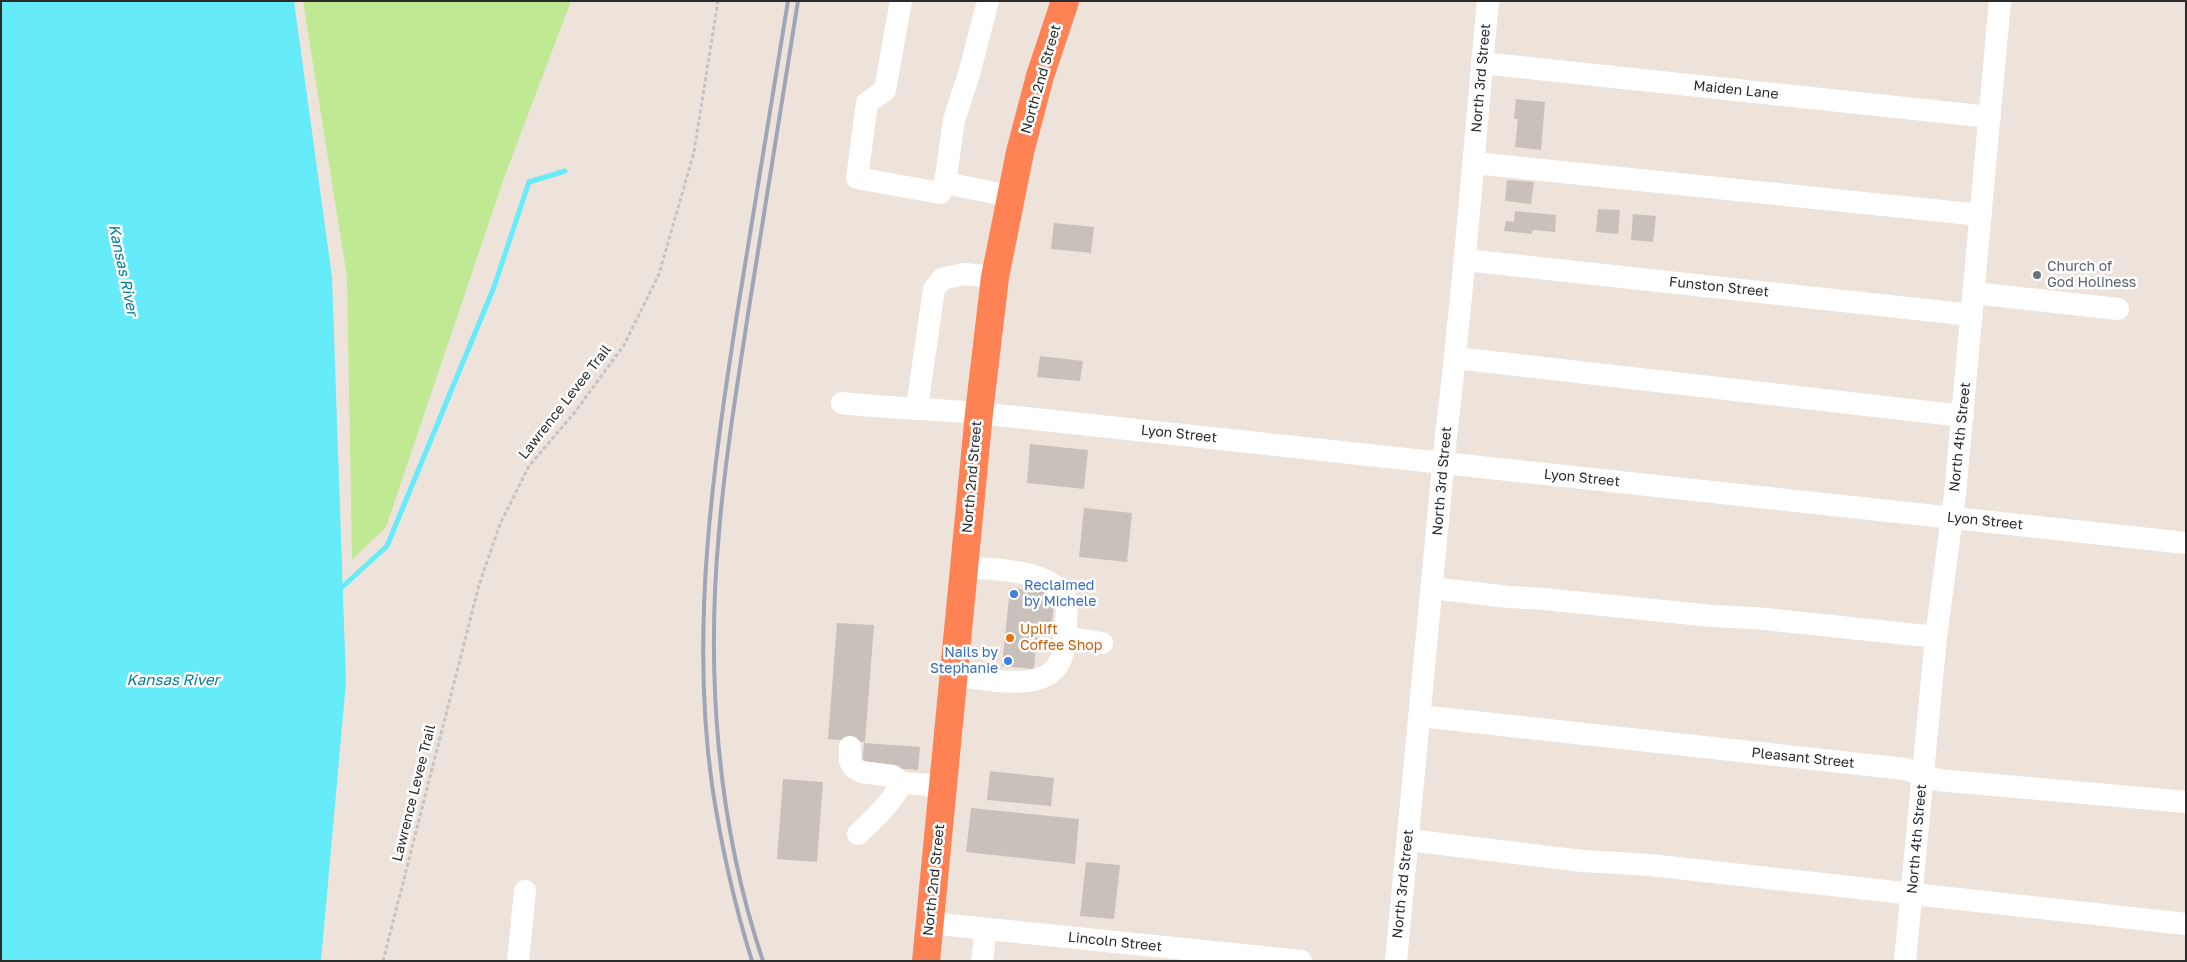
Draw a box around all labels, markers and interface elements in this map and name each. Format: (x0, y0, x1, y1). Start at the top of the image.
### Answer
street label: North 2nd Street (1017, 22, 1065, 136)
street label: North 3rd Street (1468, 23, 1494, 133)
street label: Maiden Lane (1693, 77, 1779, 103)
water label: Kansas River (105, 223, 141, 317)
place label: Church of God Holiness (2047, 259, 2136, 292)
marker: Church of God Holiness (2031, 269, 2043, 281)
street label: Funston Street (1668, 273, 1770, 301)
street label: Lawrence Levee Trail (515, 342, 615, 462)
street label: North 4th Street (1946, 381, 1974, 493)
street label: North 2nd Street (959, 420, 985, 534)
street label: Lyon Street (1140, 422, 1218, 446)
street label: North 3rd Street (1429, 426, 1455, 536)
street label: Lyon Street (1543, 466, 1621, 490)
street label: Lyon Street (1946, 509, 2024, 533)
place label: Reclaimed by Michele (1024, 578, 1096, 610)
marker: Reclaimed by Michele (1008, 588, 1020, 600)
place label: Uplift Coffee Shop (1020, 622, 1102, 654)
marker: Uplift Coffee Shop (1004, 632, 1016, 644)
place label: Nails by Stephanie (930, 645, 998, 678)
marker: Nails by Stephanie (1002, 655, 1014, 667)
water label: Kansas River (127, 671, 219, 689)
street label: Lawrence Levee Trail (389, 723, 439, 863)
street label: Pleasant Street (1750, 744, 1856, 772)
street label: North 4th Street (1904, 783, 1930, 895)
street label: North 2nd Street (920, 823, 948, 937)
street label: North 3rd Street (1389, 829, 1417, 939)
street label: Lincoln Street (1067, 929, 1163, 955)

